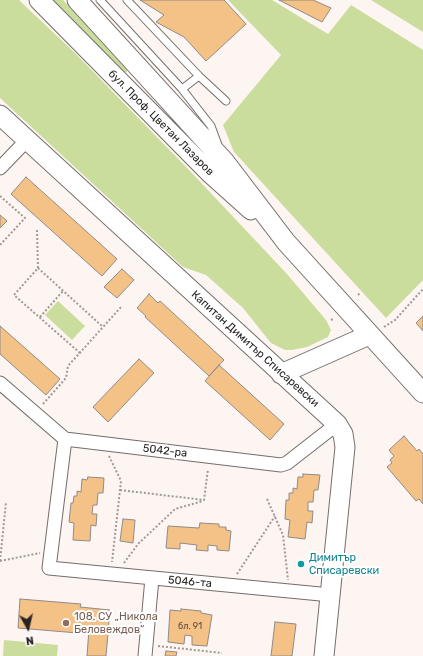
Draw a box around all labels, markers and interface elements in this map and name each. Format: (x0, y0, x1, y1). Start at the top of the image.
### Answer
street label: бул. Проф. Цветан Лазаров (105, 67, 217, 179)
street label: Капитан Димитър Списаревски (188, 288, 322, 410)
street label: 5042-ра (142, 442, 188, 460)
place label: Димитър Списаревски (309, 551, 379, 577)
marker: Димитър Списаревски (296, 559, 306, 569)
street label: 5046-та (168, 574, 212, 590)
north arrow (8, 608, 48, 648)
place label: 108. СУ „Никола Беловеждов“ (74, 610, 158, 636)
marker: 108. СУ „Никола Беловеждов“ (61, 618, 71, 628)
house number: бл. 91 (178, 621, 202, 631)
text: N (25, 633, 35, 647)

